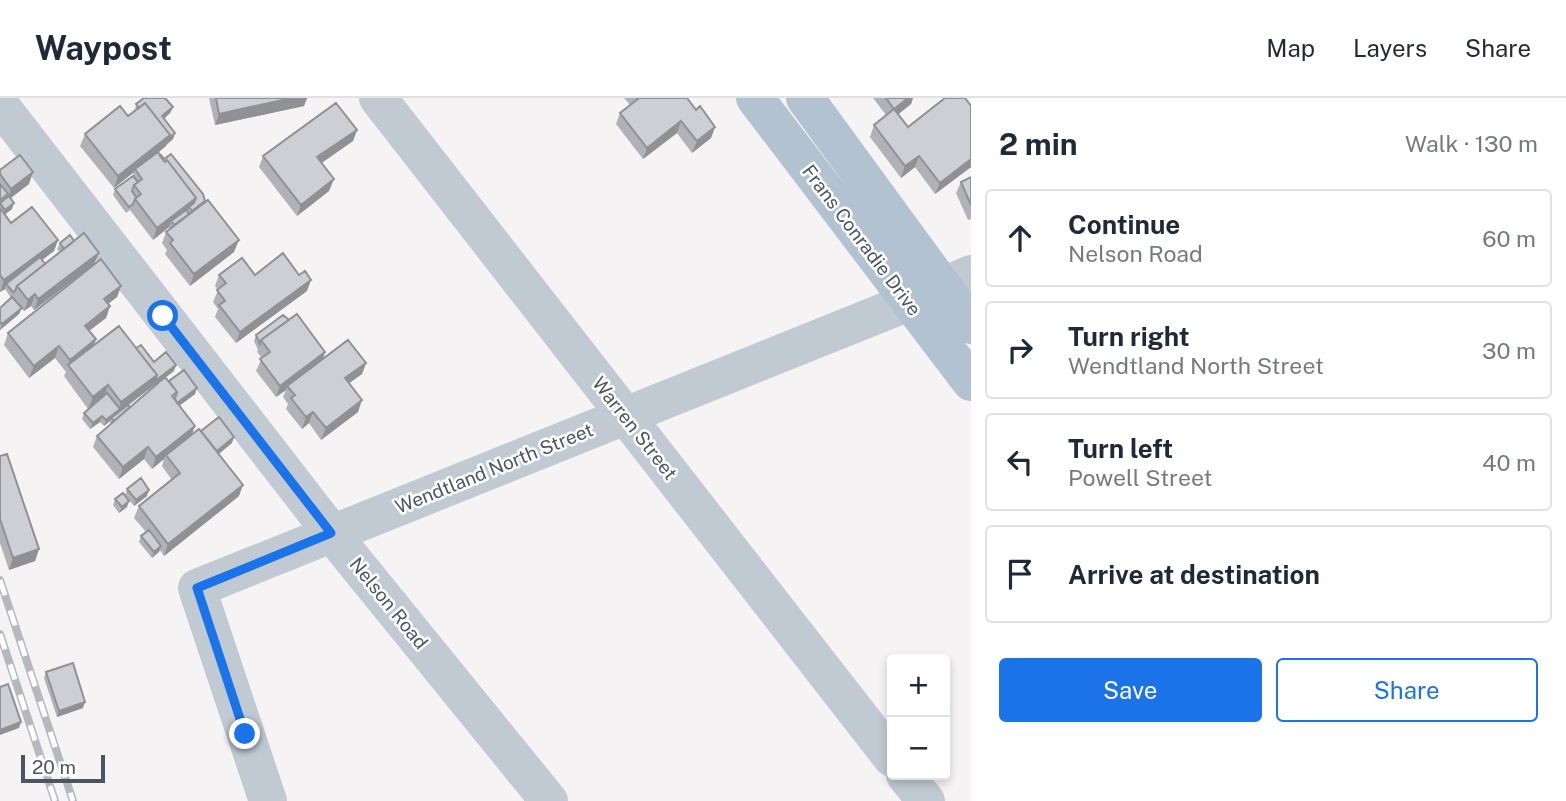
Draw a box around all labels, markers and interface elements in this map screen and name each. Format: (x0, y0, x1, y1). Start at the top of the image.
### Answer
text: Waypost (35, 29, 172, 67)
text: Map (1266, 34, 1315, 62)
text: Layers (1353, 34, 1427, 62)
text: Share (1465, 34, 1531, 62)
text: 2 min (999, 126, 1078, 162)
text: Walk · 130 m (1405, 130, 1538, 157)
street label: Frans Conradie Drive (798, 160, 926, 320)
text: Continue (1068, 209, 1180, 240)
icon: ahead (1001, 219, 1039, 257)
text: 60 m (1482, 225, 1536, 252)
text: Nelson Road (1068, 240, 1203, 267)
route start (147, 300, 178, 331)
text: Turn right (1068, 321, 1190, 352)
icon: right (1001, 331, 1039, 369)
text: 30 m (1482, 337, 1536, 364)
text: Wendtland North Street (1068, 352, 1324, 379)
street label: Warren Street (588, 372, 682, 484)
street label: Wendtland North Street (392, 418, 596, 518)
text: Turn left (1068, 433, 1173, 464)
icon: left (1001, 443, 1039, 481)
text: 40 m (1482, 449, 1536, 476)
text: Powell Street (1068, 464, 1212, 491)
street label: Nelson Road (345, 553, 433, 653)
icon: arrive (1001, 555, 1039, 593)
text: Arrive at destination (1068, 559, 1320, 590)
map controls (887, 654, 950, 780)
button: + (887, 654, 950, 717)
button: Save (999, 658, 1262, 722)
button: Share (1276, 658, 1538, 722)
button: − (887, 717, 950, 780)
route end (229, 718, 260, 749)
scale bar (21, 752, 105, 784)
text: 20 m (32, 756, 76, 778)

